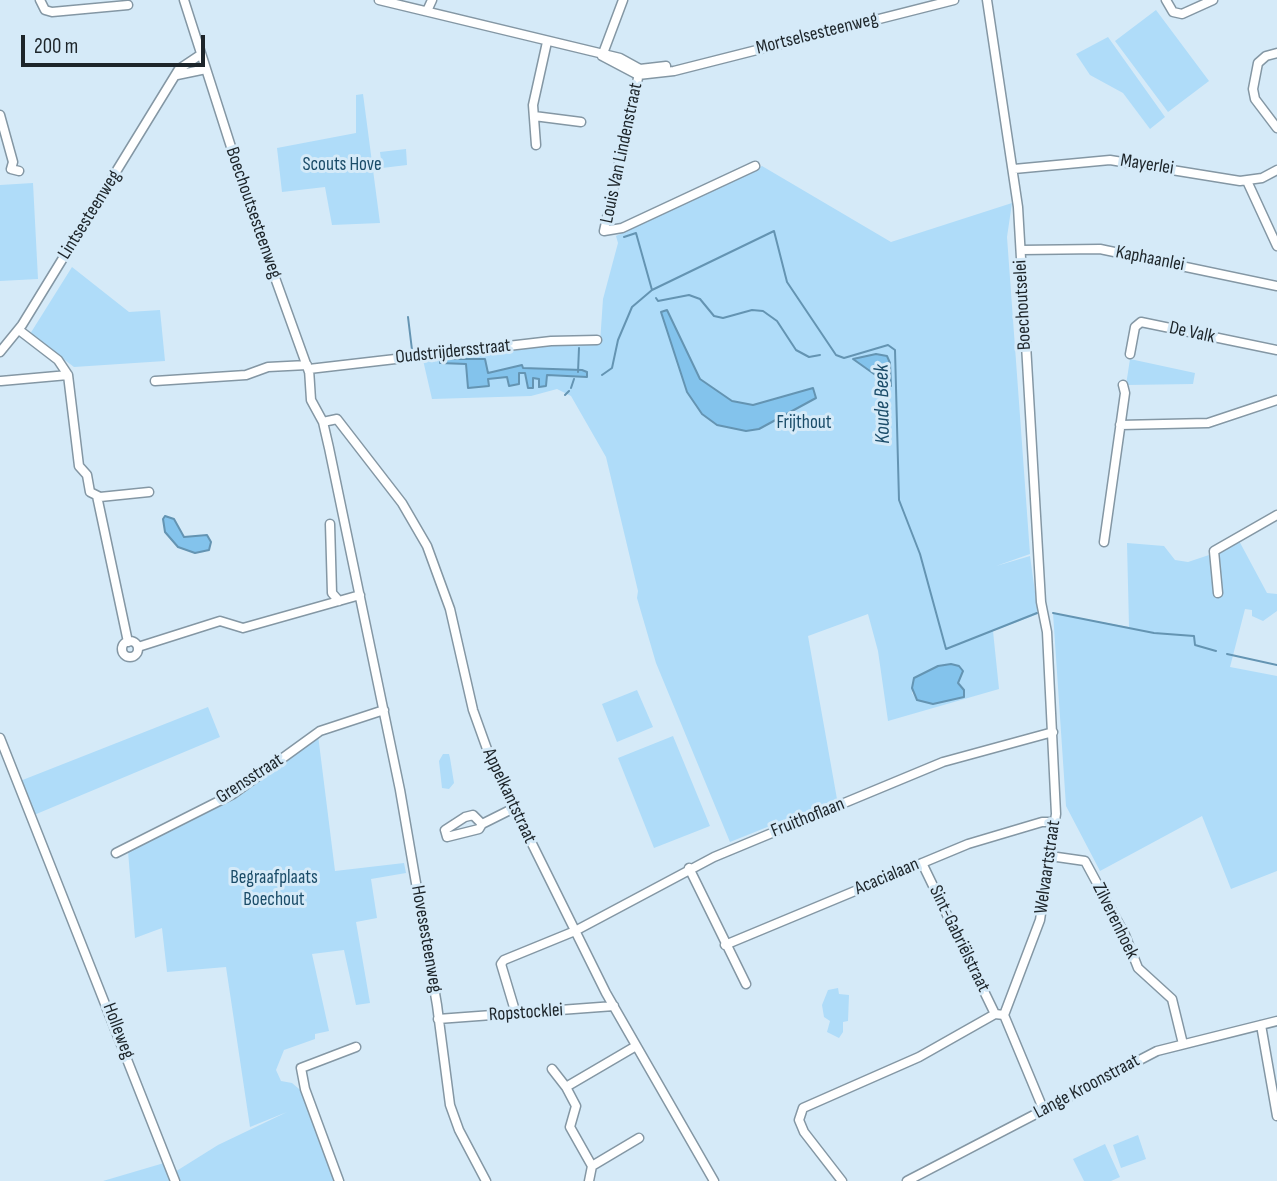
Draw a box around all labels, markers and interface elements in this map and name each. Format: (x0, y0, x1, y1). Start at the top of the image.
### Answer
street label: Mortselsesteenweg (754, 8, 880, 60)
scale bar (24, 21, 208, 65)
text: 200 m (34, 34, 78, 59)
street label: Louis Van Lindenstraat (596, 81, 648, 225)
street label: Boechoutsesteenweg (220, 144, 286, 282)
street label: Mayerlei (1119, 150, 1175, 180)
park label: Scouts Hove (302, 154, 382, 176)
street label: Lintsesteenweg (54, 166, 126, 264)
street label: Kaphaanlei (1114, 241, 1186, 277)
street label: Boechoutselei (1009, 259, 1037, 351)
street label: De Valk (1167, 317, 1217, 349)
street label: Oudstrijdersstraat (394, 335, 512, 369)
water label: Koude Beek (870, 364, 896, 444)
park label: Frijthout (776, 412, 832, 434)
street label: Appelkantstraat (477, 745, 541, 847)
street label: Grensstraat (212, 749, 288, 809)
street label: Fruithoflaan (768, 793, 848, 843)
street label: Welvaartstraat (1030, 819, 1066, 915)
street label: Acacialaan (851, 853, 923, 901)
park label: Begraafplaats Boechout (230, 867, 318, 911)
street label: Zilverenhoek (1087, 879, 1143, 963)
street label: Sint-Gabriëlstraat (923, 882, 995, 996)
street label: Hovesesteenweg (405, 884, 447, 994)
street label: Ropstocklei (488, 999, 564, 1027)
street label: Holleweg (97, 1000, 139, 1062)
street label: Lange Kroonstraat (1030, 1050, 1144, 1124)

